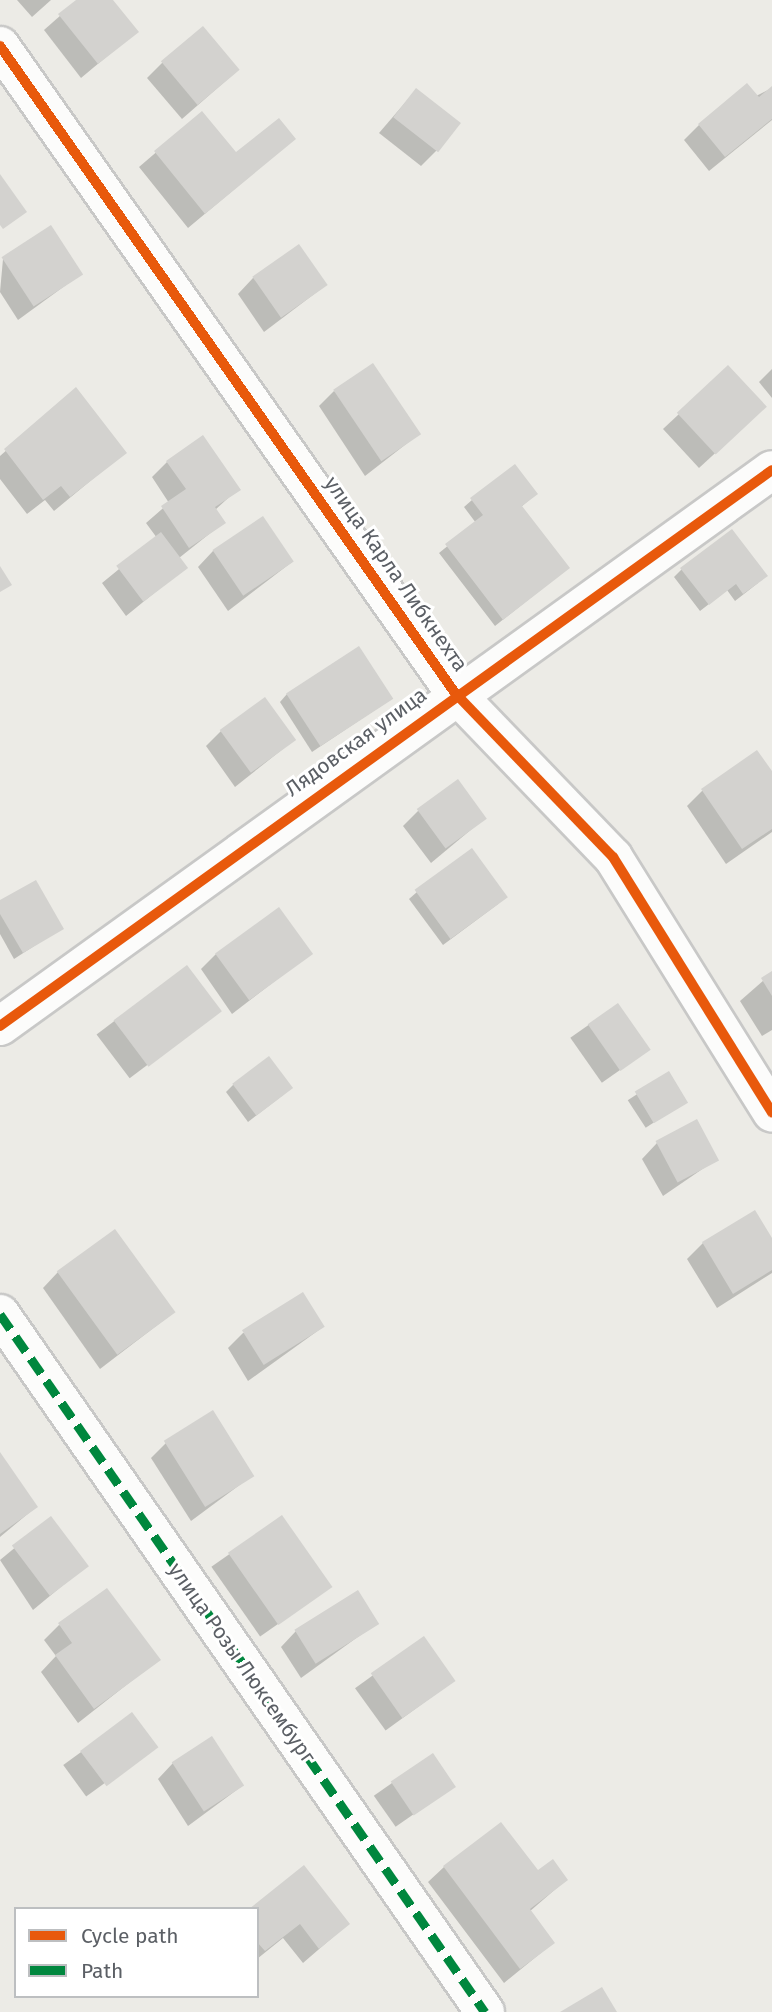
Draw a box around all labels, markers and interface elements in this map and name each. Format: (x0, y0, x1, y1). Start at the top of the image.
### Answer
street label: улица Карла Либкнехта (319, 472, 473, 676)
street label: Лядовская улица (280, 682, 432, 802)
street label: улица Розы Люксембург (163, 1558, 321, 1768)
legend (14, 1907, 259, 1998)
text: Cycle path (81, 1923, 179, 1949)
text: Path (81, 1958, 123, 1984)

